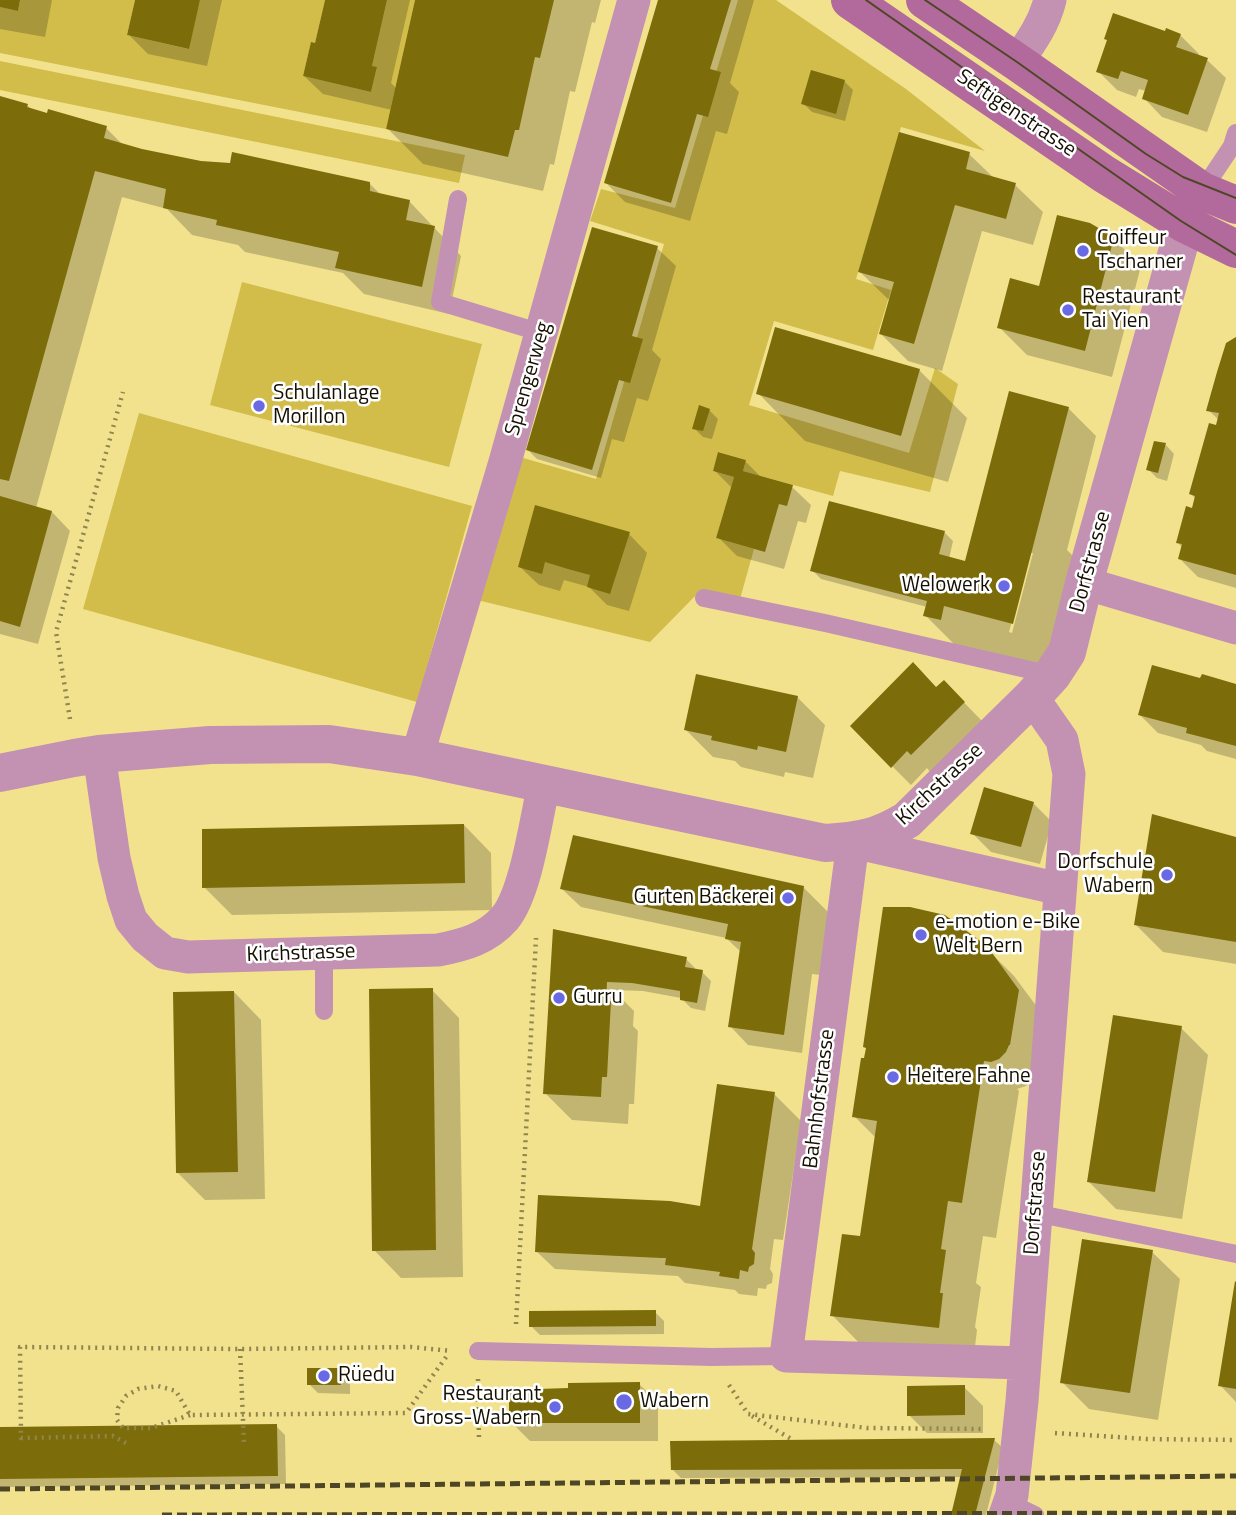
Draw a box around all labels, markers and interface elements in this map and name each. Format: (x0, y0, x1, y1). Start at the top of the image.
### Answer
street label: Seftigenstrasse (951, 65, 1081, 163)
place label: Coiffeur Tscharner (1097, 226, 1183, 276)
marker: Coiffeur Tscharner (1075, 243, 1091, 259)
place label: Restaurant Tai Yien (1082, 285, 1181, 335)
marker: Restaurant Tai Yien (1060, 302, 1076, 318)
street label: Sprengerweg (501, 319, 557, 439)
place label: Schulanlage Morillon (273, 381, 379, 431)
marker: Schulanlage Morillon (251, 398, 267, 414)
street label: Dorfstrasse (1065, 509, 1117, 615)
place label: Welowerk (902, 573, 990, 599)
marker: Welowerk (996, 578, 1012, 594)
street label: Kirchstrasse (892, 739, 988, 831)
place label: Dorfschule Wabern (1057, 850, 1153, 900)
marker: Dorfschule Wabern (1159, 867, 1175, 883)
place label: Gurten Bäckerei (634, 885, 774, 911)
marker: Gurten Bäckerei (780, 890, 796, 906)
place label: e-motion e-Bike Welt Bern (935, 910, 1080, 960)
marker: e-motion e-Bike Welt Bern (913, 927, 929, 943)
street label: Kirchstrasse (246, 940, 356, 968)
place label: Gurru (573, 985, 623, 1011)
marker: Gurru (551, 990, 567, 1006)
street label: Bahnhofstrasse (799, 1028, 841, 1170)
place label: Heitere Fahne (907, 1064, 1031, 1090)
marker: Heitere Fahne (885, 1069, 901, 1085)
street label: Dorfstrasse (1020, 1150, 1052, 1256)
place label: Rüedu (338, 1363, 395, 1389)
marker: Rüedu (316, 1368, 332, 1384)
place label: Restaurant Gross-Wabern (413, 1382, 541, 1432)
place label: Wabern (640, 1389, 709, 1415)
marker: Wabern (614, 1392, 634, 1412)
marker: Restaurant Gross-Wabern (547, 1399, 563, 1415)

